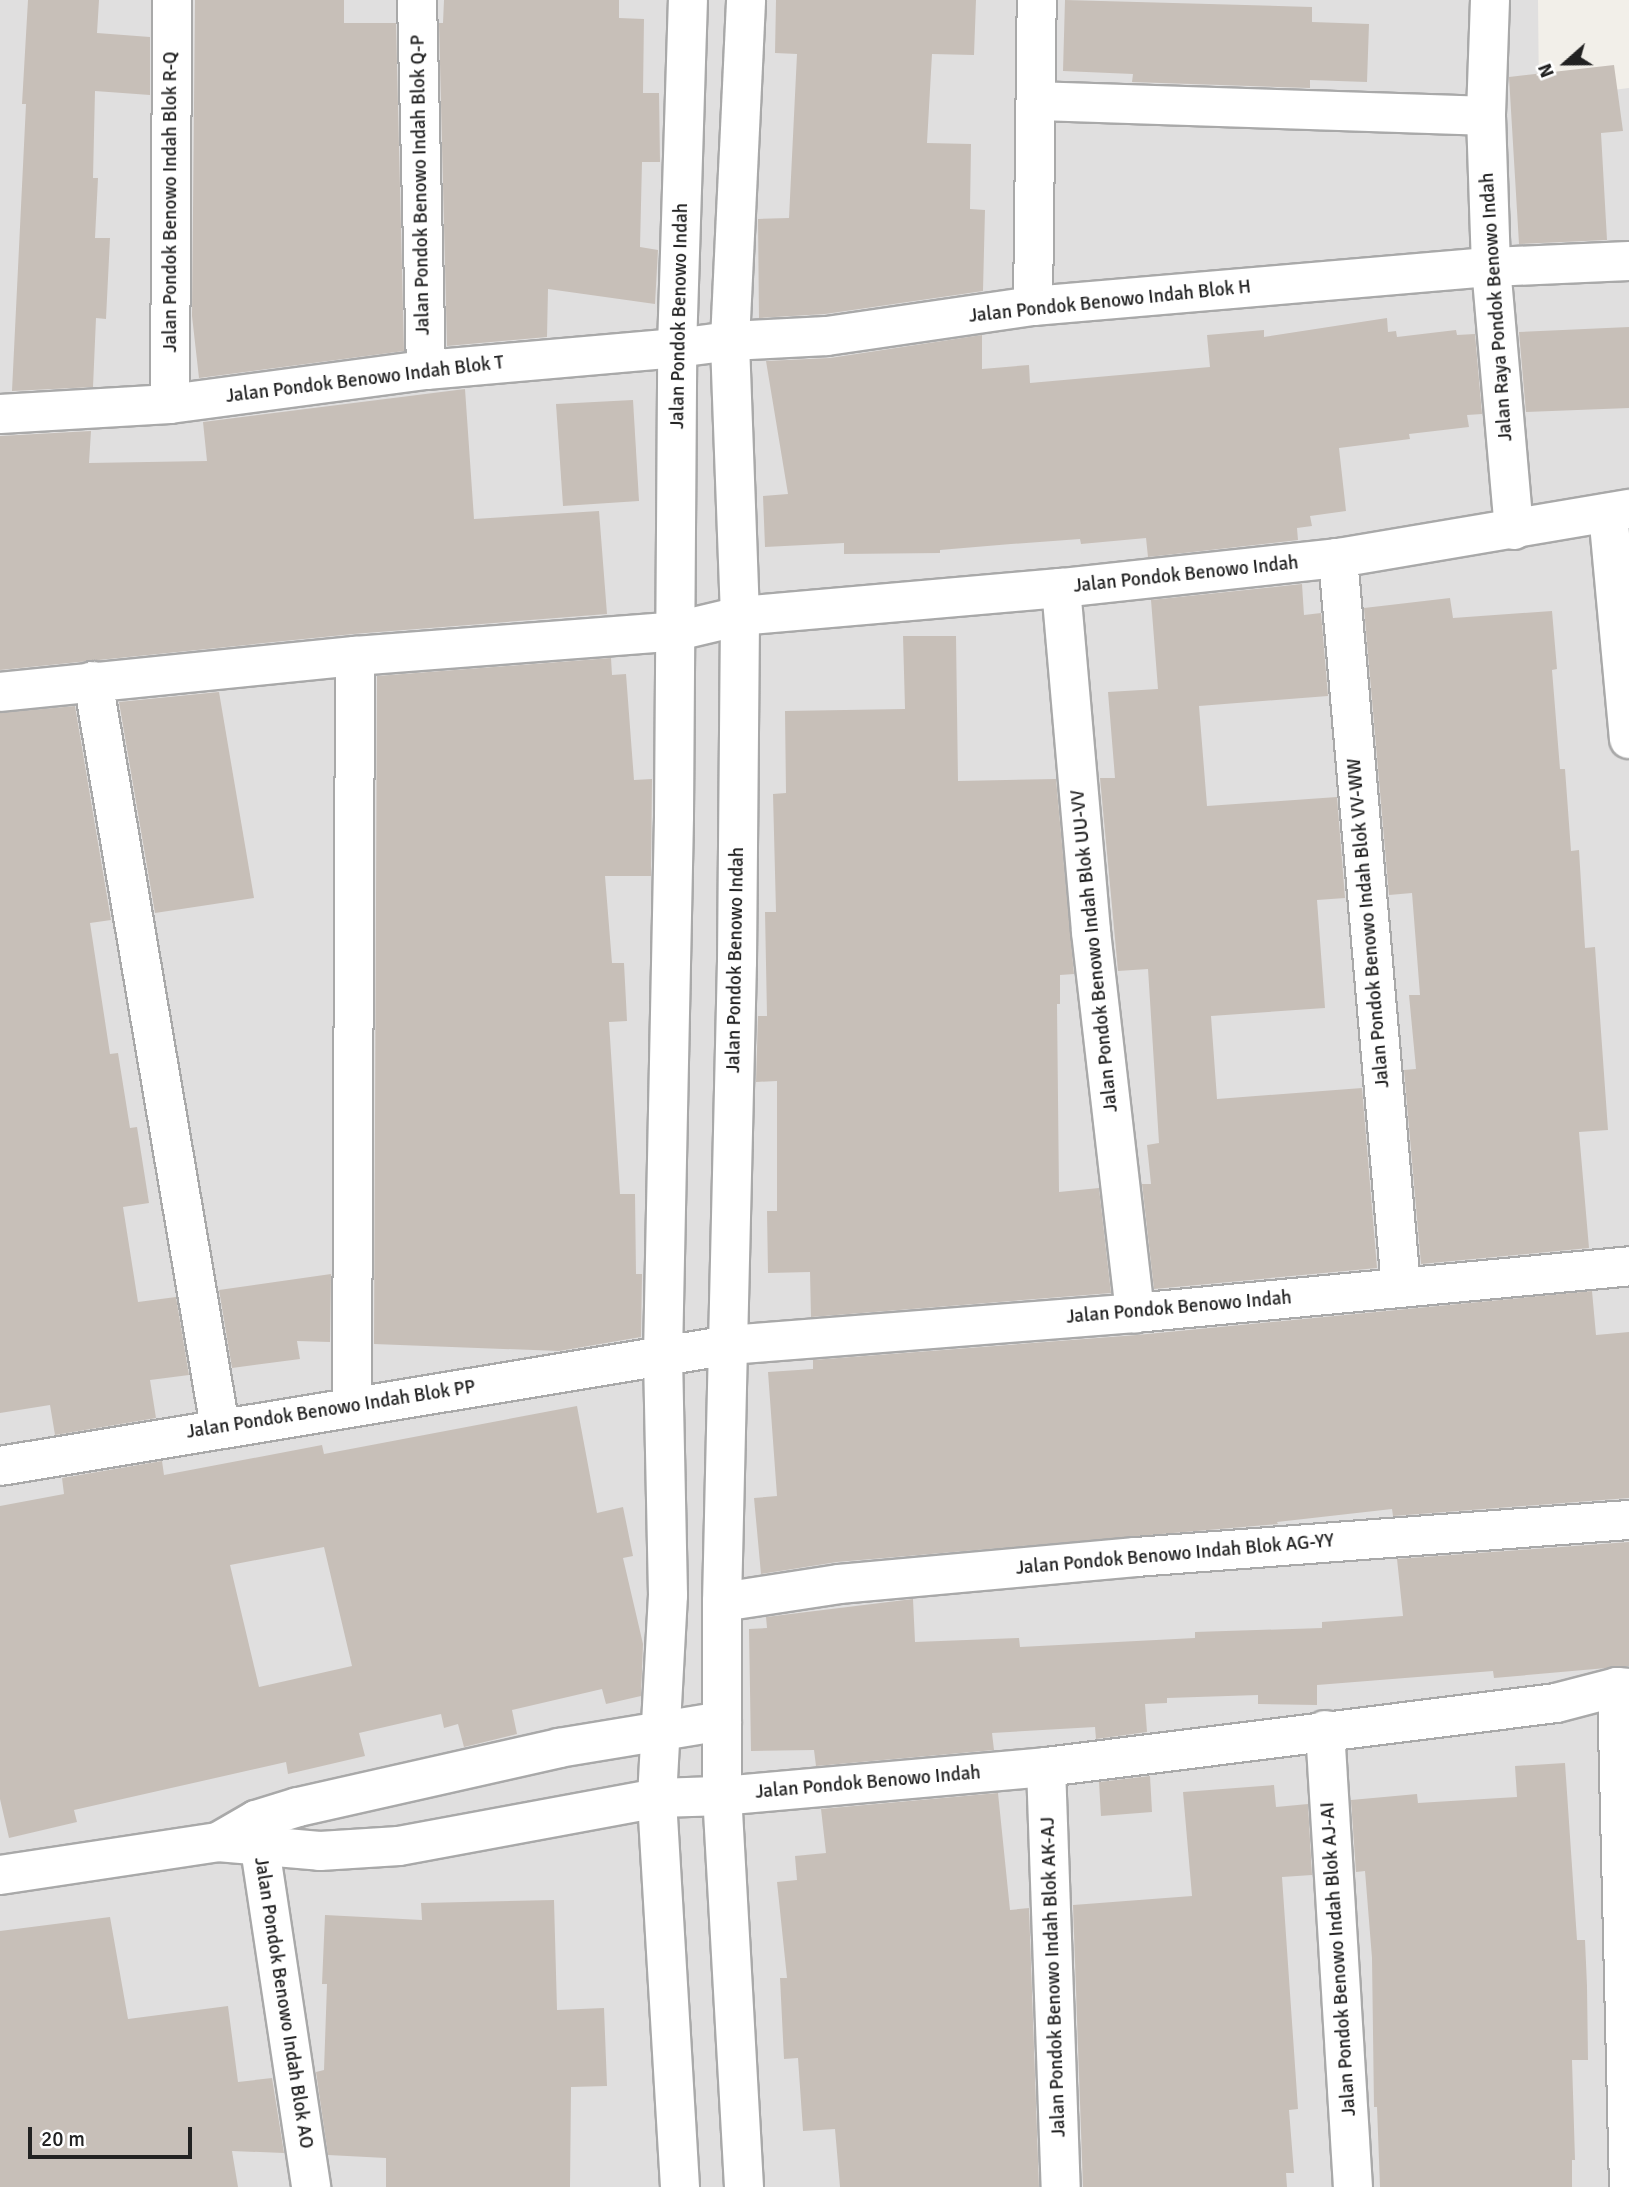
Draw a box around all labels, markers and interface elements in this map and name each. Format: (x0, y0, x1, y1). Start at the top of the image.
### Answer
north arrow (1531, 28, 1601, 98)
street label: Jalan Pondok Benowo Indah Blok Q-P (407, 35, 435, 335)
street label: Jalan Pondok Benowo Indah Blok R-Q (160, 52, 182, 352)
text: N (1533, 60, 1560, 81)
street label: Jalan Raya Pondok Benowo Indah (1476, 172, 1518, 442)
street label: Jalan Pondok Benowo Indah (667, 203, 693, 429)
street label: Jalan Pondok Benowo Indah Blok H (968, 276, 1252, 328)
street label: Jalan Pondok Benowo Indah Blok T (225, 352, 505, 408)
street label: Jalan Pondok Benowo Indah (1072, 552, 1300, 598)
street label: Jalan Pondok Benowo Indah Blok VV-WW (1343, 757, 1395, 1089)
street label: Jalan Pondok Benowo Indah Blok UU-VV (1067, 789, 1123, 1113)
street label: Jalan Pondok Benowo Indah (723, 847, 749, 1073)
street label: Jalan Pondok Benowo Indah (1065, 1287, 1293, 1329)
street label: Jalan Pondok Benowo Indah Blok PP (185, 1376, 477, 1444)
street label: Jalan Pondok Benowo Indah Blok AG-YY (1015, 1530, 1335, 1580)
street label: Jalan Pondok Benowo Indah (754, 1762, 982, 1804)
street label: Jalan Pondok Benowo Indah Blok AJ-AI (1317, 1801, 1361, 2117)
street label: Jalan Pondok Benowo Indah Blok AK-AJ (1037, 1816, 1071, 2138)
street label: Jalan Pondok Benowo Indah Blok AO (249, 1856, 317, 2150)
scale bar (32, 2114, 196, 2158)
text: 20 m (41, 2126, 85, 2152)

